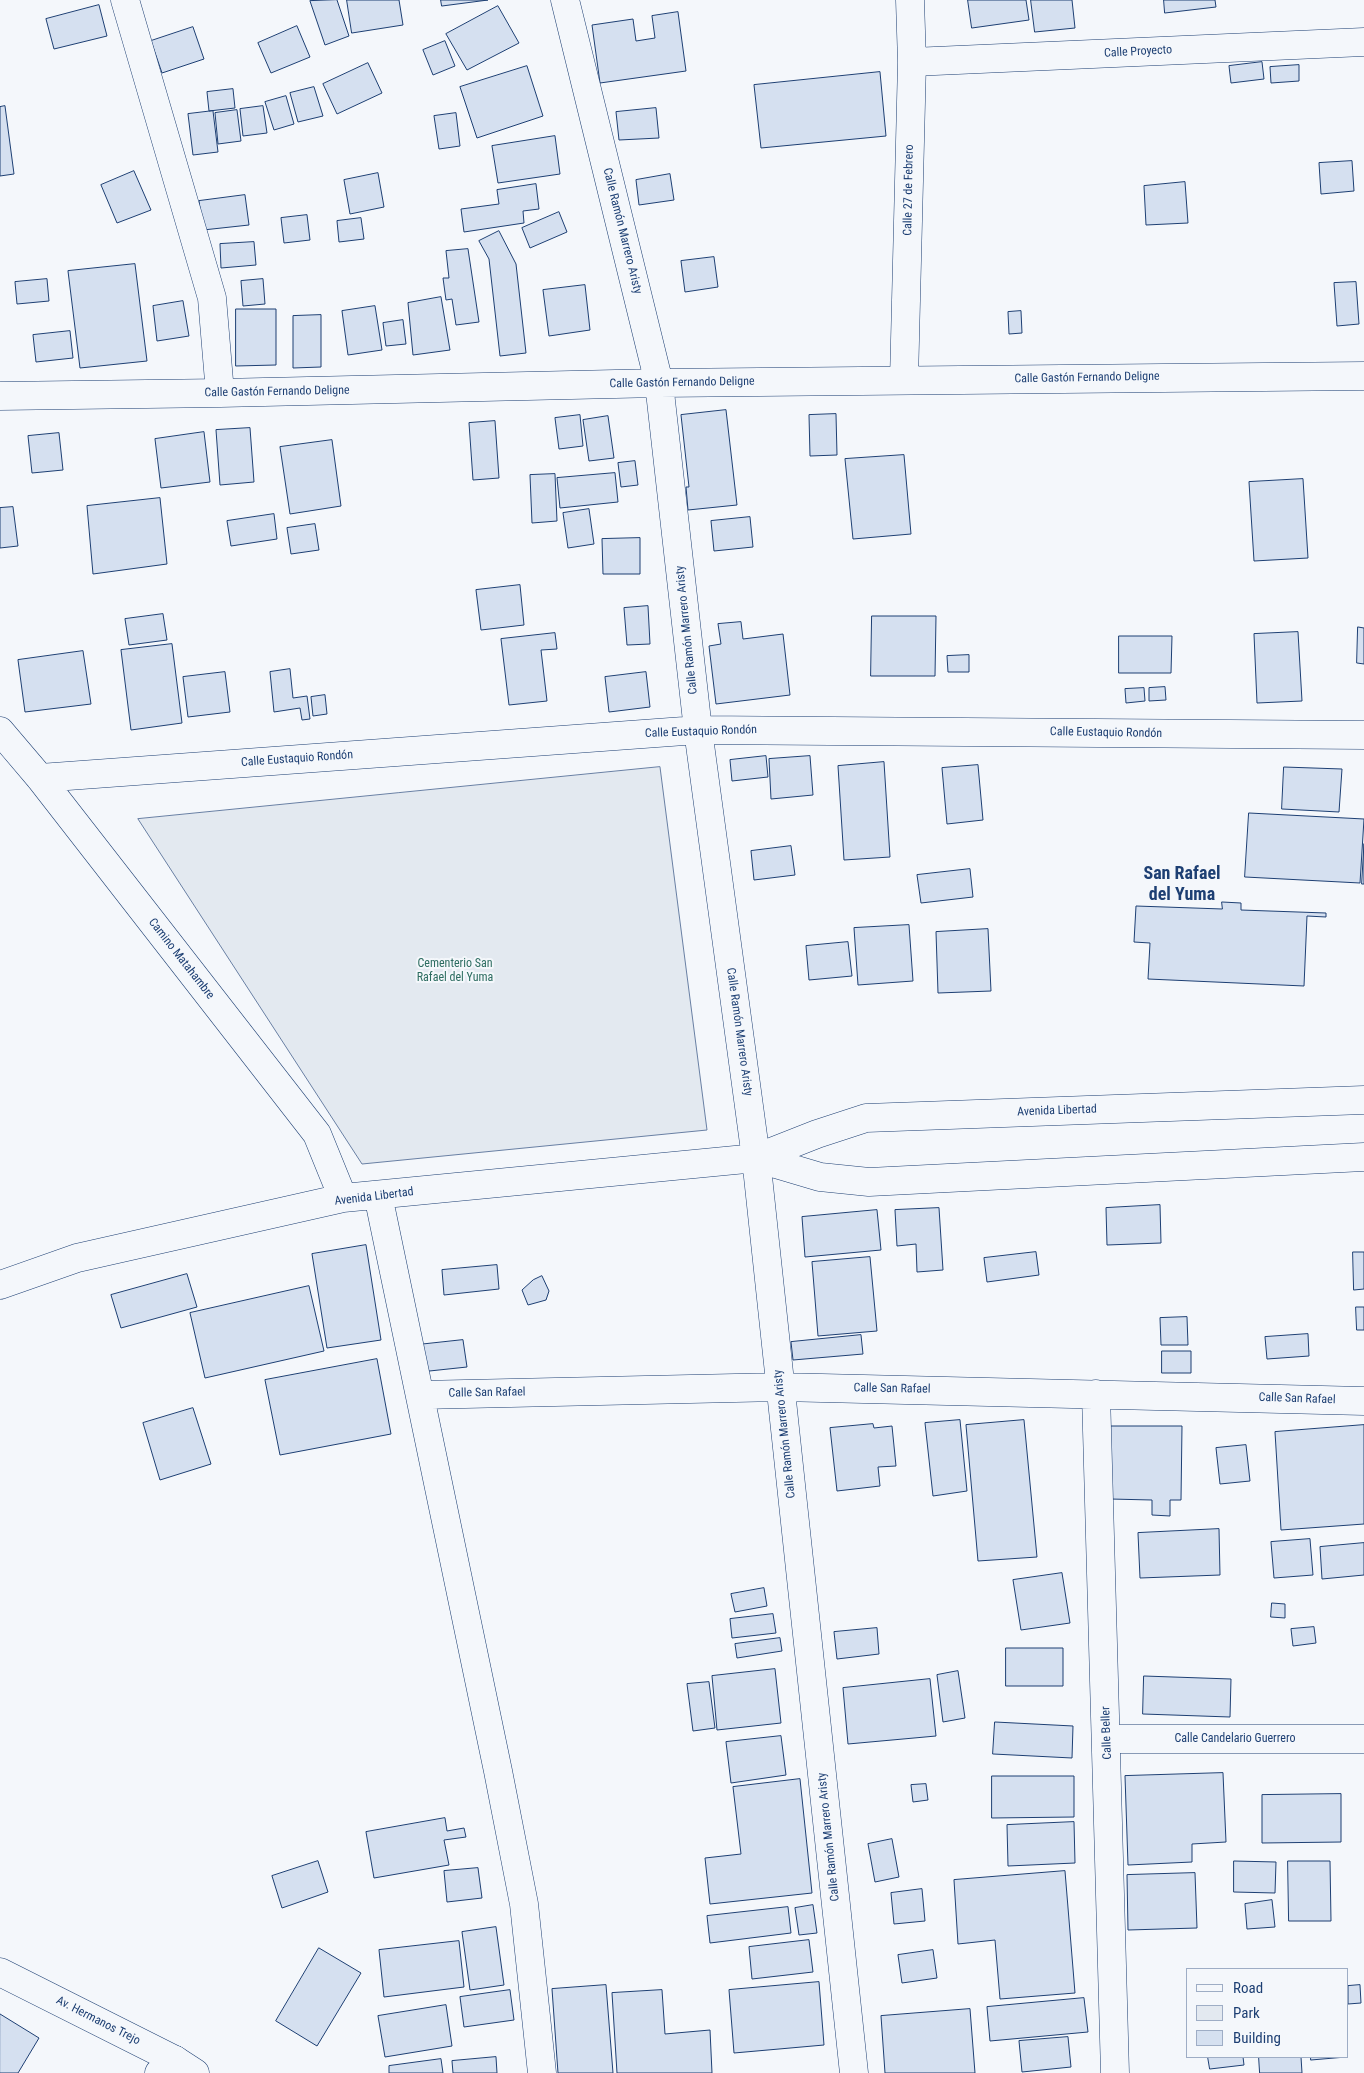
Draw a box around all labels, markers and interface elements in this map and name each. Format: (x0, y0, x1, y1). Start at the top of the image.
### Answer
street label: Calle Proyecto (1104, 43, 1172, 61)
street label: Calle 27 de Febrero (901, 144, 917, 236)
street label: Calle Ramón Marrero Aristy (599, 166, 645, 296)
street label: Calle Gastón Fernando Deligne (1014, 370, 1160, 386)
street label: Calle Gastón Fernando Deligne (609, 375, 755, 391)
street label: Calle Gastón Fernando Deligne (204, 384, 350, 400)
street label: Calle Ramón Marrero Aristy (673, 565, 701, 695)
street label: Calle Eustaquio Rondón (645, 723, 757, 741)
street label: Calle Eustaquio Rondón (1050, 725, 1162, 741)
street label: Calle Eustaquio Rondón (241, 748, 353, 770)
district label: San Rafael del Yuma (1143, 863, 1221, 906)
street label: Camino Matahambre (145, 916, 217, 1002)
park label: Cementerio San Rafael del Yuma (417, 957, 493, 985)
street label: Calle Ramón Marrero Aristy (723, 967, 755, 1097)
street label: Avenida Libertad (1017, 1102, 1097, 1120)
street label: Avenida Libertad (334, 1185, 414, 1209)
street label: Calle Ramón Marrero Aristy (771, 1369, 799, 1499)
street label: Calle San Rafael (853, 1381, 931, 1397)
street label: Calle San Rafael (448, 1385, 526, 1401)
street label: Calle San Rafael (1258, 1390, 1336, 1408)
street label: Calle Beller (1099, 1706, 1115, 1760)
street label: Calle Candelario Guerrero (1175, 1732, 1295, 1746)
street label: Calle Ramón Marrero Aristy (815, 1772, 843, 1902)
legend (1186, 1968, 1349, 2058)
text: Road (1233, 1979, 1263, 1997)
street label: Av. Hermanos Trejo (54, 1994, 142, 2048)
text: Park (1233, 2004, 1260, 2022)
text: Building (1233, 2029, 1281, 2047)

